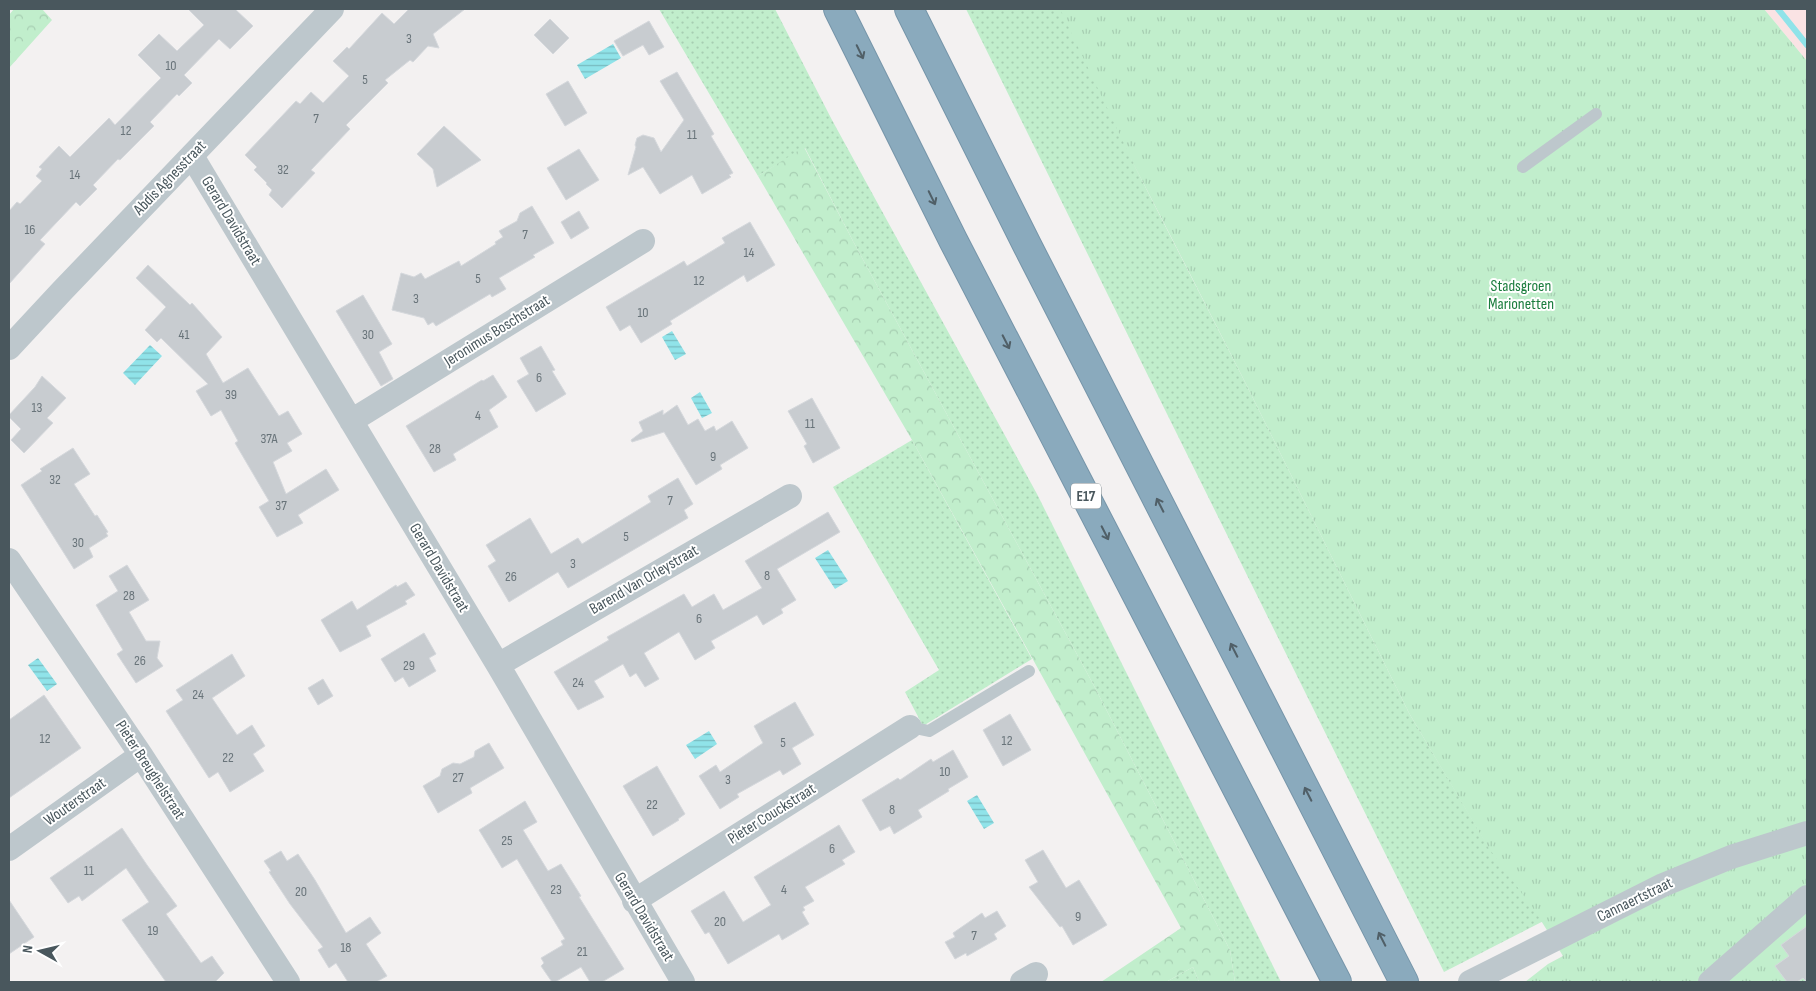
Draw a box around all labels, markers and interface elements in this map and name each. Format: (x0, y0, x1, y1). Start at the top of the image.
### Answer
house number: 3 (406, 30, 412, 47)
one-way arrow (855, 45, 865, 60)
house number: 10 (165, 57, 177, 74)
house number: 5 (362, 71, 368, 88)
house number: 7 (313, 110, 319, 127)
house number: 12 (121, 122, 132, 139)
house number: 11 (687, 126, 697, 143)
street label: Abdis Agnesstraat (129, 137, 210, 220)
house number: 32 (277, 161, 289, 178)
house number: 14 (70, 166, 81, 183)
street label: Gerard Davidstraat (197, 173, 265, 269)
one-way arrow (928, 190, 937, 205)
house number: 16 (24, 221, 36, 238)
house number: 7 (522, 226, 528, 243)
house number: 14 (744, 244, 755, 261)
house number: 5 (475, 270, 481, 287)
house number: 12 (694, 272, 705, 289)
park label: Stadsgroen Marionetten (1488, 277, 1554, 314)
house number: 3 (413, 290, 419, 307)
street label: Jeronimus Boschstraat (440, 291, 553, 372)
house number: 10 (637, 304, 649, 321)
house number: 41 (179, 326, 189, 343)
house number: 30 (362, 326, 374, 343)
one-way arrow (1001, 335, 1011, 350)
house number: 6 (536, 369, 542, 386)
house number: 39 (225, 386, 237, 403)
house number: 13 (32, 399, 43, 416)
house number: 4 (475, 407, 481, 424)
house number: 11 (805, 415, 815, 432)
house number: 37A (260, 430, 279, 447)
house number: 28 (429, 440, 441, 457)
house number: 9 (710, 448, 716, 465)
house number: 32 (49, 471, 61, 488)
road number: E17 (1071, 484, 1101, 508)
house number: 7 (667, 492, 673, 509)
house number: 37 (275, 497, 287, 514)
one-way arrow (1155, 498, 1164, 513)
street label: Gerard Davidstraat (405, 520, 473, 616)
one-way arrow (1100, 526, 1110, 541)
house number: 5 (623, 528, 629, 545)
house number: 30 (72, 534, 84, 551)
street label: Barend Van Orleystraat (586, 541, 702, 619)
house number: 3 (570, 555, 576, 572)
house number: 8 (764, 567, 770, 584)
house number: 26 (505, 568, 517, 585)
house number: 28 (123, 587, 135, 604)
house number: 6 (696, 610, 702, 627)
one-way arrow (1229, 642, 1239, 657)
house number: 26 (134, 652, 146, 669)
house number: 29 (403, 657, 415, 674)
house number: 24 (572, 674, 584, 691)
house number: 24 (192, 686, 204, 703)
street label: Pieter Breughelstraat (111, 717, 189, 823)
house number: 12 (40, 730, 51, 747)
house number: 12 (1002, 732, 1013, 749)
house number: 5 (780, 734, 786, 751)
house number: 22 (222, 749, 234, 766)
house number: 10 (939, 763, 951, 780)
house number: 27 (452, 769, 464, 786)
house number: 3 (725, 771, 731, 788)
street label: Wouterstraat (40, 774, 110, 830)
street label: Pieter Couckstraat (725, 779, 819, 849)
one-way arrow (1303, 787, 1312, 802)
house number: 22 (646, 796, 658, 813)
house number: 8 (889, 801, 895, 818)
house number: 25 (501, 832, 513, 849)
house number: 6 (829, 840, 835, 857)
house number: 11 (84, 862, 94, 879)
street label: Gerard Davidstraat (610, 869, 678, 965)
street label: Cannaertstraat (1594, 874, 1676, 926)
house number: 23 (550, 881, 562, 898)
house number: 4 (781, 881, 787, 898)
house number: 20 (295, 883, 307, 900)
house number: 9 (1075, 908, 1081, 925)
house number: 20 (714, 913, 726, 930)
house number: 19 (147, 922, 159, 939)
north arrow (15, 926, 65, 976)
house number: 7 (971, 927, 977, 944)
one-way arrow (1377, 932, 1386, 947)
house number: 18 (340, 939, 352, 956)
house number: 21 (577, 943, 587, 960)
text: N (19, 944, 37, 954)

